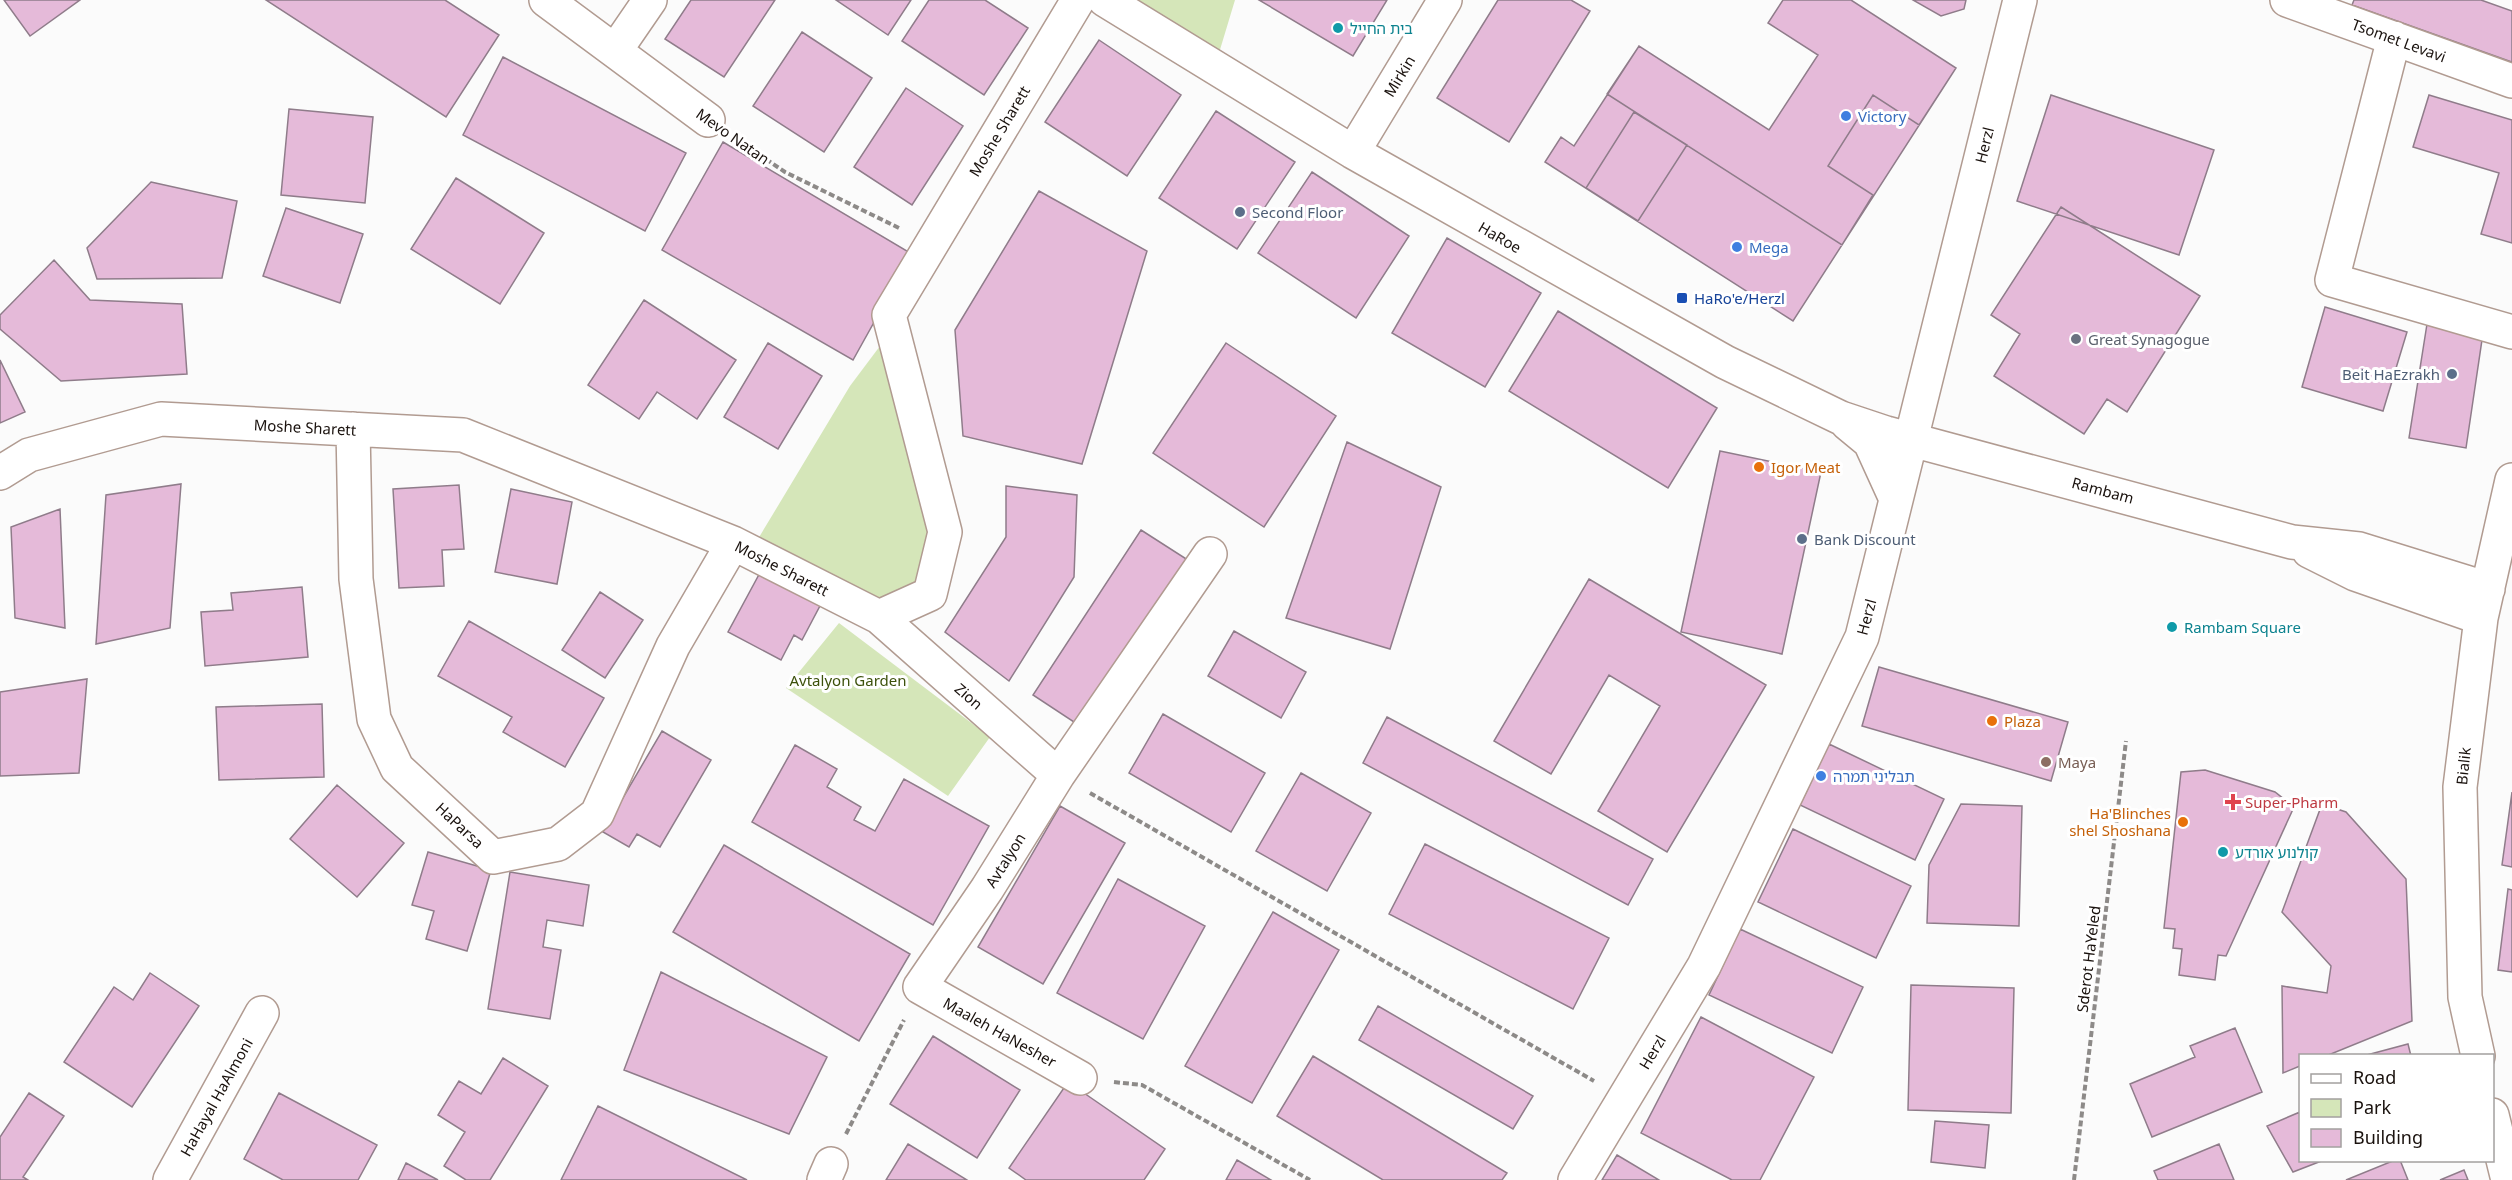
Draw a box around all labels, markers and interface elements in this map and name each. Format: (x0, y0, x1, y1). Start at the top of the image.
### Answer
street label: Tsomet Levavi (2349, 14, 2449, 66)
place label: בית החייל (1350, 18, 1413, 38)
marker: בית החייל (1331, 21, 1345, 35)
street label: Mirkin (1379, 52, 1419, 100)
street label: Moshe Sharett (964, 81, 1034, 180)
street label: Mevo Natan (692, 103, 774, 169)
place label: Victory (1858, 106, 1907, 126)
marker: Victory (1839, 109, 1853, 123)
street label: Herzl (1970, 125, 1998, 165)
place label: Second Floor (1252, 202, 1343, 222)
marker: Second Floor (1233, 205, 1247, 219)
street label: HaRoe (1475, 217, 1525, 257)
place label: Mega (1749, 237, 1789, 257)
marker: Mega (1730, 240, 1744, 254)
place label: HaRo'e/Herzl (1694, 288, 1785, 308)
marker: HaRo'e/Herzl (1675, 291, 1689, 305)
place label: Great Synagogue (2088, 329, 2210, 349)
marker: Great Synagogue (2069, 332, 2083, 346)
place label: Beit HaEzrakh (2342, 364, 2440, 384)
marker: Beit HaEzrakh (2445, 367, 2459, 381)
street label: Moshe Sharett (253, 414, 357, 440)
place label: Igor Meat (1771, 457, 1841, 477)
marker: Igor Meat (1752, 460, 1766, 474)
street label: Rambam (2070, 472, 2136, 508)
place label: Bank Discount (1814, 529, 1916, 549)
marker: Bank Discount (1795, 532, 1809, 546)
street label: Moshe Sharett (732, 536, 833, 600)
street label: Herzl (1852, 597, 1880, 637)
place label: Rambam Square (2184, 617, 2301, 637)
marker: Rambam Square (2165, 620, 2179, 634)
park label: Avtalyon Garden (790, 670, 907, 690)
street label: Zion (951, 678, 987, 714)
place label: Plaza (2004, 711, 2041, 731)
marker: Plaza (1985, 714, 1999, 728)
street label: Bialik (2451, 746, 2475, 786)
place label: Maya (2058, 752, 2096, 772)
marker: Maya (2039, 755, 2053, 769)
place label: תבליני תמרה (1833, 766, 1915, 786)
marker: תבליני תמרה (1814, 769, 1828, 783)
place label: Super-Pharm (2245, 792, 2338, 812)
marker: Super-Pharm (2226, 795, 2240, 809)
street label: HaParsa (432, 798, 488, 852)
place label: Ha'Blinches shel Shoshana (2069, 803, 2171, 840)
marker: Ha'Blinches shel Shoshana (2176, 815, 2190, 829)
street label: Avtalyon (980, 829, 1030, 891)
place label: קולנוע אורדע (2235, 842, 2318, 862)
marker: קולנוע אורדע (2216, 845, 2230, 859)
street label: Sderot HaYeled (2072, 904, 2104, 1014)
street label: Maaleh HaNesher (940, 993, 1060, 1071)
street label: Herzl (1634, 1031, 1670, 1073)
street label: HaHayal HaAlmoni (175, 1034, 257, 1160)
legend (2299, 1054, 2494, 1162)
text: Road (2353, 1065, 2396, 1089)
text: Park (2353, 1095, 2391, 1119)
text: Building (2353, 1125, 2423, 1149)

